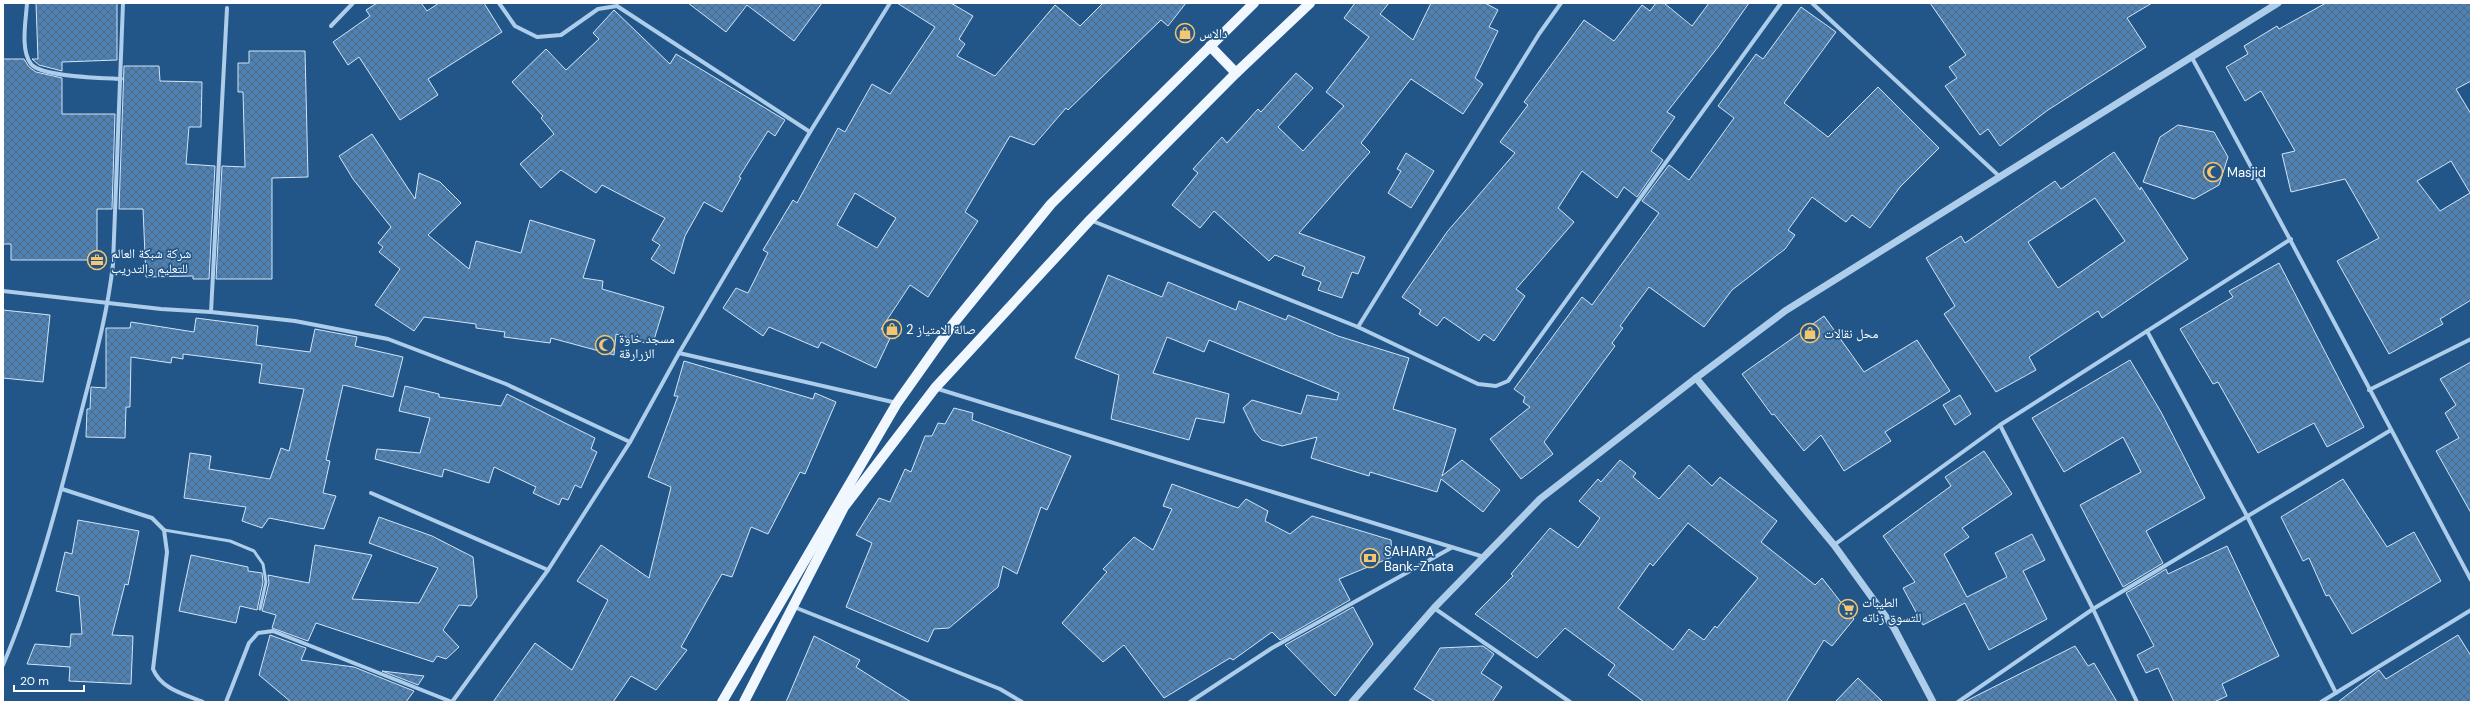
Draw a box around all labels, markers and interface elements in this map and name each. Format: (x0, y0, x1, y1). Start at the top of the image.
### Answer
shop icon: دالاس (1174, 22, 1196, 44)
place label: دالاس (1199, 25, 1227, 42)
mosque icon: Masjid (2202, 161, 2224, 183)
place label: Masjid (2227, 164, 2266, 181)
place label: شركة شبكة العالم للتعليم والتدريب (111, 245, 191, 277)
office icon: شركة شبكة العالم للتعليم والتدريب (86, 249, 108, 271)
shop icon: صالة الامتياز 2 (881, 318, 903, 340)
place label: صالة الامتياز 2 (906, 321, 976, 338)
shop icon: محل نقالات (1799, 322, 1821, 344)
place label: محل نقالات (1824, 325, 1878, 342)
place label: مسجد خاوة الزرارقة (619, 330, 675, 362)
mosque icon: مسجد خاوة الزرارقة (594, 334, 616, 356)
place label: SAHARA Bank-Znata (1384, 543, 1454, 575)
bank icon: SAHARA Bank-Znata (1359, 547, 1381, 569)
place label: الطيبات للتسوق زناته (1862, 594, 1921, 626)
supermarket icon: الطيبات للتسوق زناته (1837, 598, 1859, 620)
scale bar (14, 667, 84, 693)
text: 20 m (20, 673, 49, 689)

